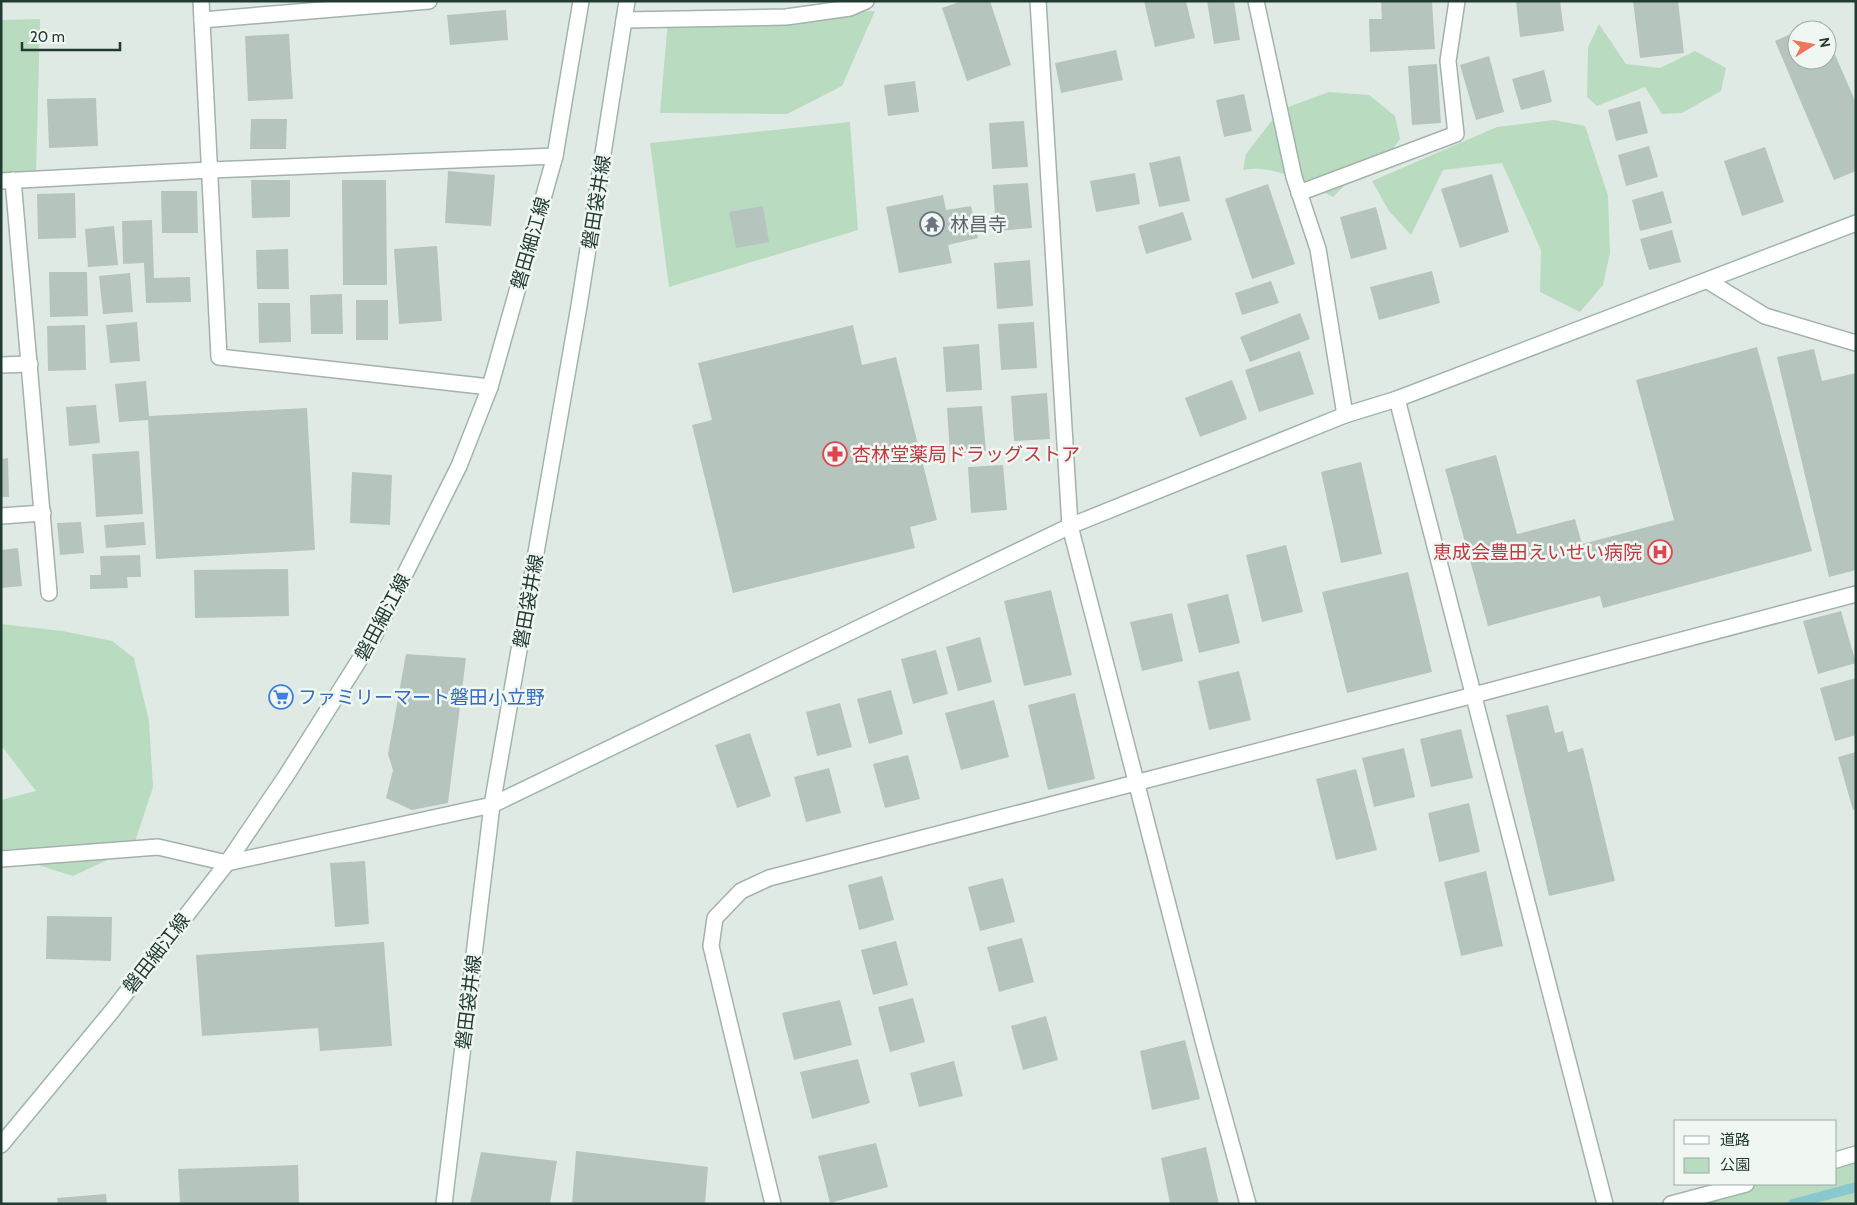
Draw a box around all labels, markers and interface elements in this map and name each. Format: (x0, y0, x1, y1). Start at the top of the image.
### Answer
scale bar (22, 20, 120, 52)
north arrow (1787, 20, 1837, 70)
text: 20 m (30, 28, 65, 46)
text: N (1815, 36, 1835, 49)
street label: 磐田袋井線 (578, 153, 615, 251)
street label: 磐田細江線 (506, 194, 555, 292)
temple icon: 林昌寺 (919, 211, 945, 237)
place label: 林昌寺 (950, 213, 1007, 236)
pharmacy icon: 杏林堂薬局ドラッグストア (822, 441, 848, 467)
place label: 杏林堂薬局ドラッグストア (852, 443, 1080, 466)
hospital icon: 恵成会豊田えいせい病院 (1647, 539, 1673, 565)
place label: 恵成会豊田えいせい病院 (1433, 541, 1642, 564)
street label: 磐田袋井線 (509, 552, 548, 650)
street label: 磐田細江線 (350, 570, 415, 665)
supermarket icon: ファミリーマート磐田小立野 (268, 684, 294, 710)
place label: ファミリーマート磐田小立野 (298, 686, 545, 709)
street label: 磐田細江線 (118, 909, 195, 998)
street label: 磐田袋井線 (451, 954, 486, 1051)
legend (1674, 1120, 1837, 1185)
text: 道路 (1720, 1131, 1750, 1149)
text: 公園 (1720, 1156, 1750, 1174)

